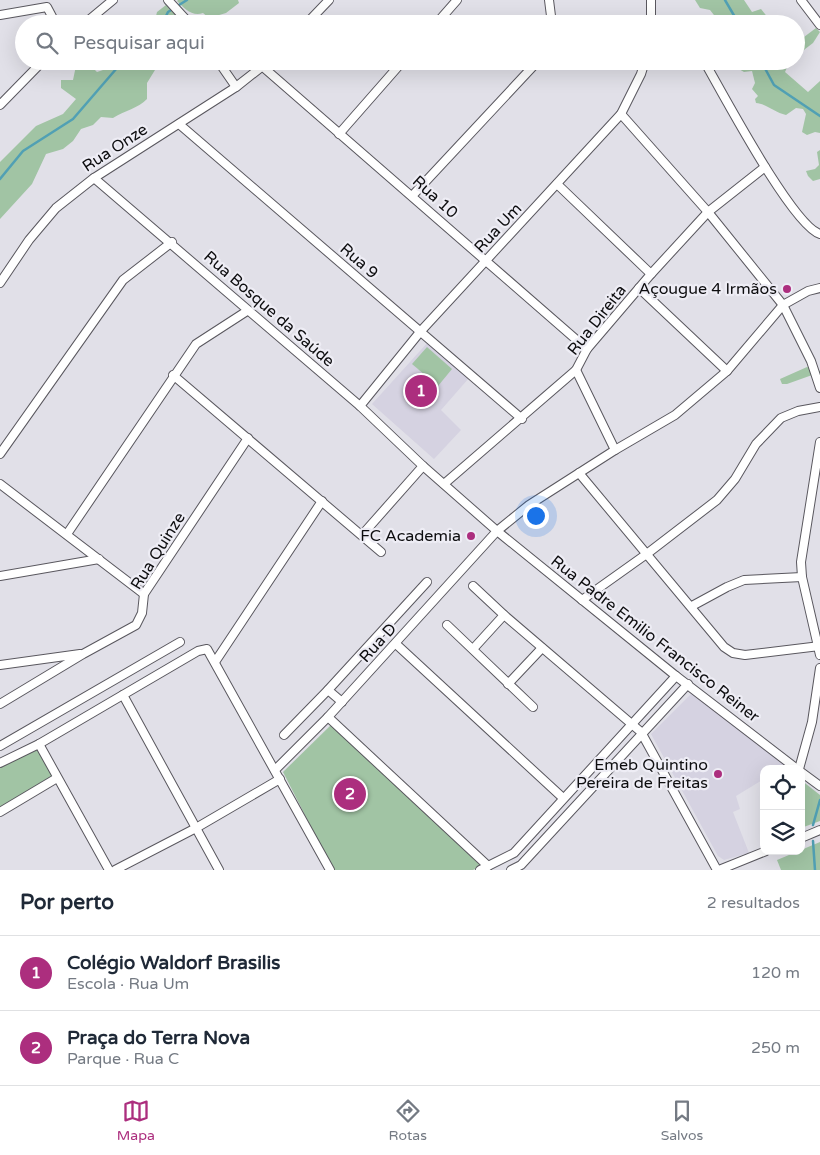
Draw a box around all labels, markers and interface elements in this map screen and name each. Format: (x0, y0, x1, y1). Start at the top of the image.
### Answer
search box (15, 15, 805, 70)
icon: search (33, 29, 61, 57)
text: Pesquisar aqui (73, 32, 205, 54)
street label: Rua Onze (79, 119, 151, 177)
street label: Rua 10 (408, 171, 462, 223)
street label: Rua Um (470, 199, 526, 257)
street label: Rua 9 (336, 239, 382, 283)
street label: Rua Bosque da Saúde (200, 247, 338, 371)
place label: Açougue 4 Irmãos (638, 279, 777, 299)
street label: Rua Direita (563, 281, 631, 359)
marker: Açougue 4 Irmãos (781, 283, 793, 295)
pin: 1 (405, 372, 437, 410)
your location (523, 503, 549, 529)
street label: Rua Quinze (126, 509, 190, 593)
place label: FC Academia (360, 526, 461, 546)
marker: FC Academia (465, 530, 477, 542)
street label: Rua Padre Emilio Francisco Reiner (547, 551, 764, 727)
street label: Rua D (355, 619, 401, 667)
place label: Emeb Quintino Pereira de Freitas (576, 755, 708, 793)
map controls (760, 765, 805, 855)
button: locate (760, 765, 805, 810)
marker: Emeb Quintino Pereira de Freitas (712, 768, 724, 780)
pin: 2 (334, 775, 366, 813)
button: layers (760, 810, 805, 855)
text: Por perto (20, 890, 114, 915)
text: 2 resultados (707, 893, 800, 913)
text: Colégio Waldorf Brasilis (67, 952, 280, 974)
text: 1 (31, 963, 41, 983)
text: 120 m (751, 963, 800, 983)
text: Escola · Rua Um (67, 974, 189, 994)
text: Praça do Terra Nova (67, 1027, 250, 1049)
text: 2 (31, 1038, 41, 1058)
text: 250 m (751, 1038, 800, 1058)
text: Parque · Rua C (67, 1049, 179, 1069)
tab: Mapa (117, 1097, 155, 1144)
tab: Rotas (389, 1097, 427, 1144)
tab: Salvos (661, 1097, 703, 1144)

